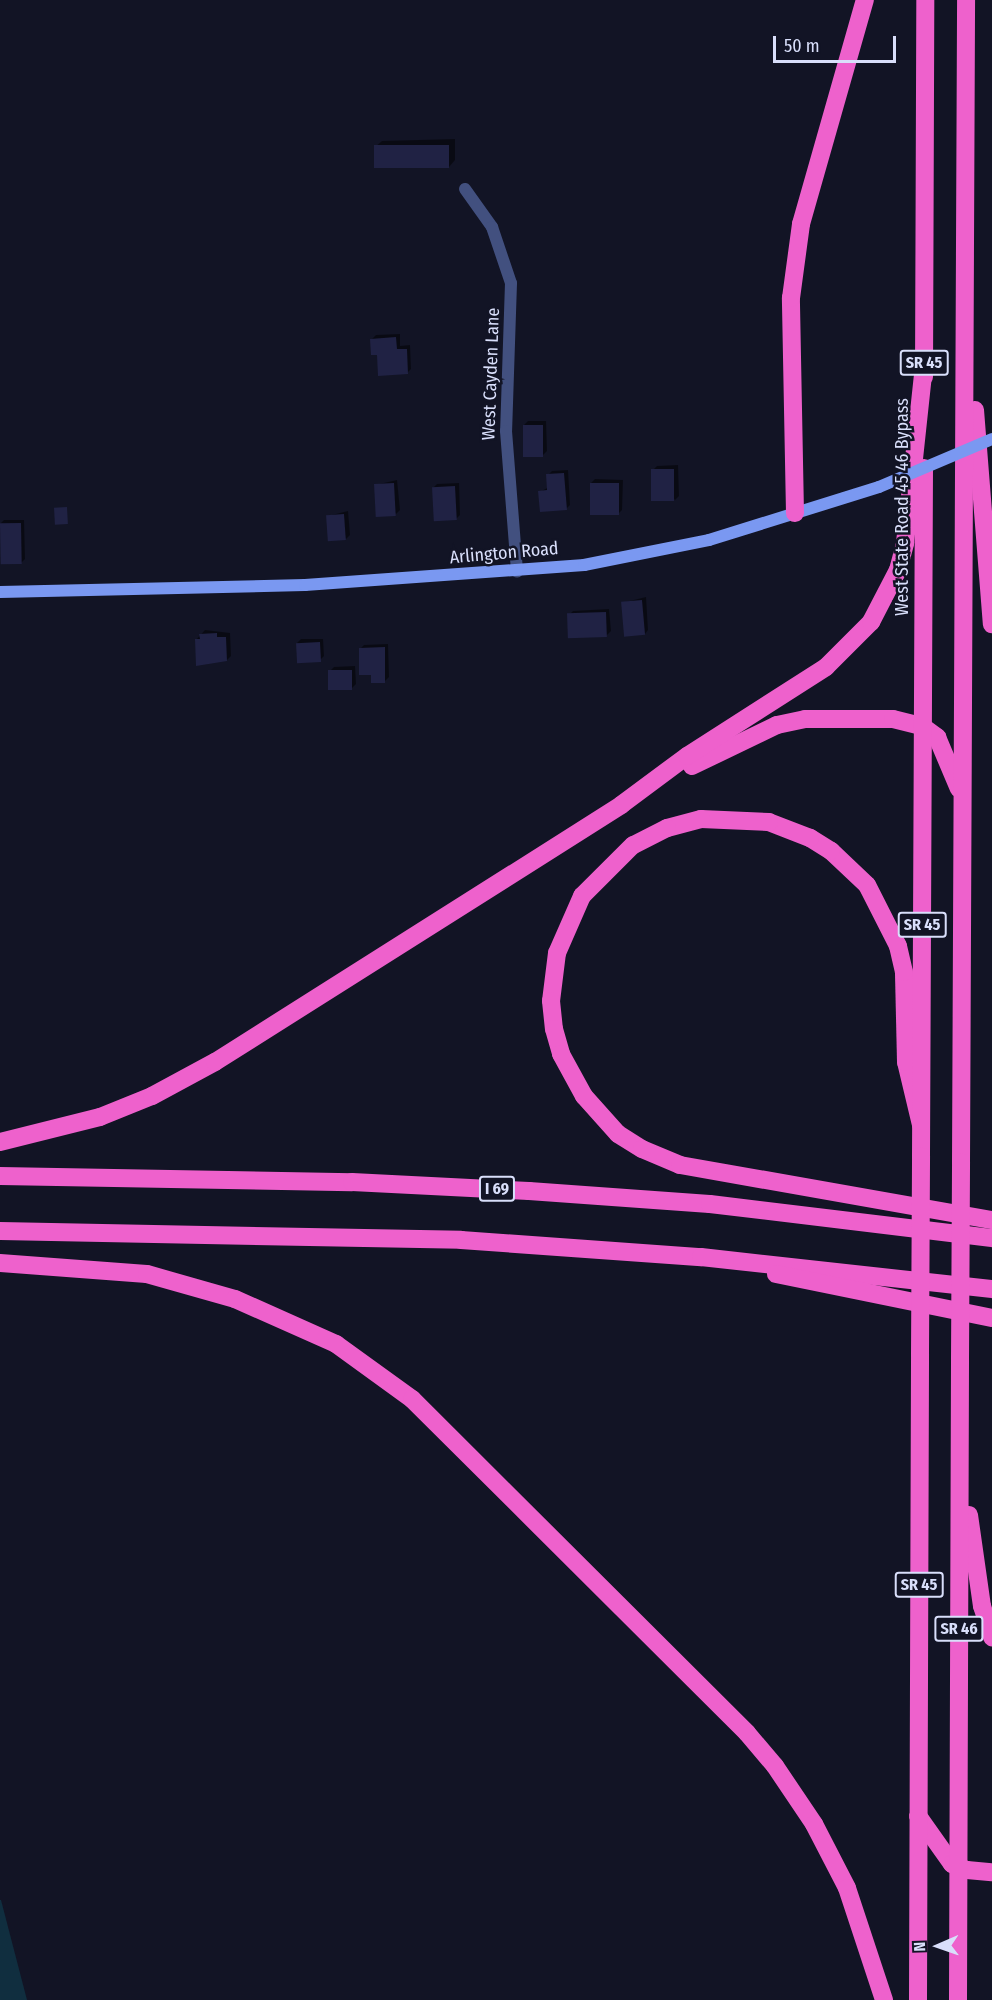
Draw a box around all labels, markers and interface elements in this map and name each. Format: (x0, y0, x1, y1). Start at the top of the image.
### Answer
scale bar (776, 24, 899, 62)
text: 50 m (784, 35, 820, 57)
street label: West Cayden Lane (478, 307, 504, 441)
road number: SR 45 (898, 350, 950, 376)
street label: West State Road 45 46 Bypass (891, 398, 913, 616)
street label: Arlington Road (449, 537, 559, 569)
road number: SR 45 (896, 912, 948, 938)
road number: I 69 (478, 1176, 516, 1202)
road number: SR 45 (894, 1572, 944, 1598)
road number: SR 46 (934, 1616, 984, 1642)
north arrow (908, 1916, 968, 1976)
text: N (910, 1942, 929, 1952)

